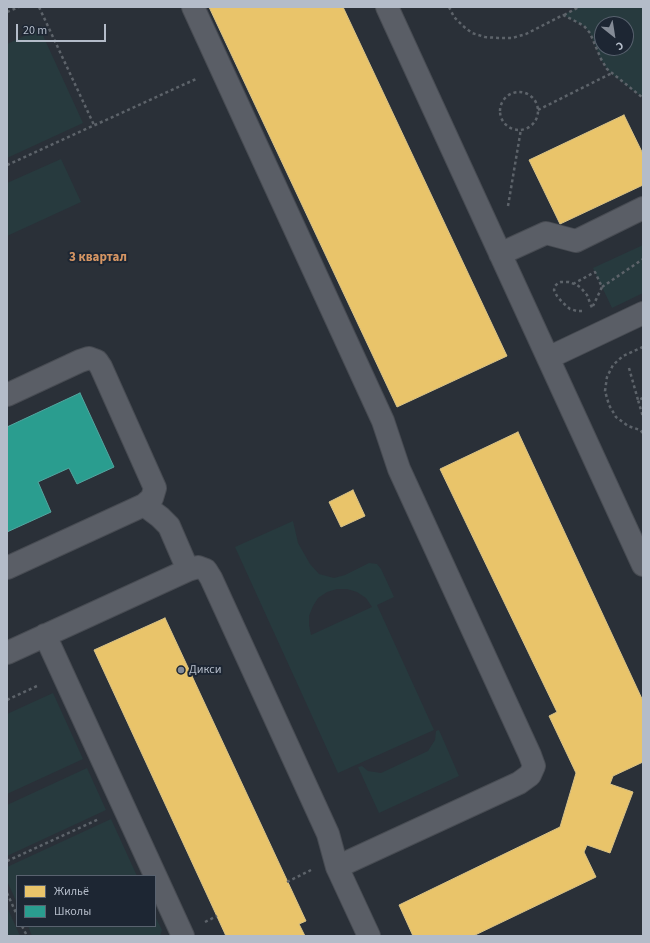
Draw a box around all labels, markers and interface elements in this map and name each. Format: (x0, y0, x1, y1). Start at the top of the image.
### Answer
scale bar (18, 16, 108, 42)
north arrow (594, 16, 634, 56)
text: 20 m (23, 22, 47, 39)
text: С (613, 38, 626, 54)
district label: 3 квартал (69, 250, 127, 266)
place label: Дикси (189, 663, 222, 677)
marker: Дикси (176, 665, 186, 675)
legend (16, 875, 156, 927)
text: Жильё (54, 883, 89, 900)
text: Школы (54, 903, 91, 920)

